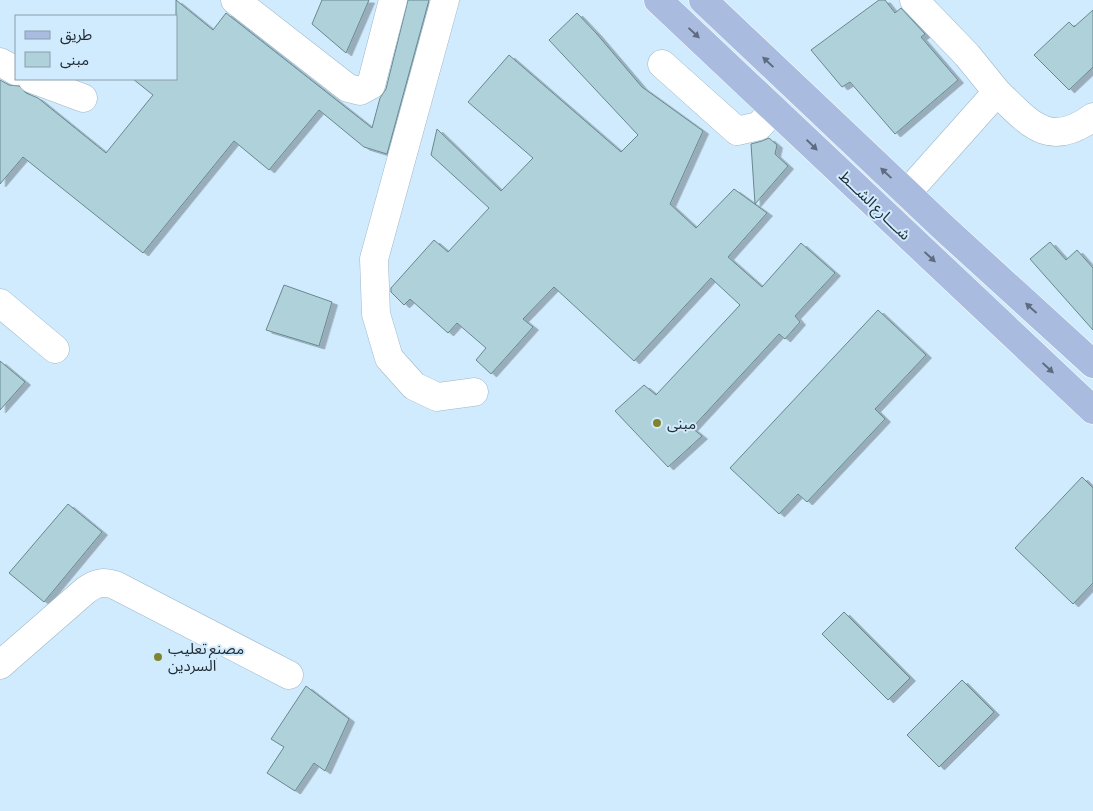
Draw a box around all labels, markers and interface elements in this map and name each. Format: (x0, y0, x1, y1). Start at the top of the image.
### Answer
legend (15, 15, 178, 80)
text: طريق (60, 26, 92, 45)
one-way arrow (687, 27, 699, 39)
text: مبنى (60, 51, 89, 69)
one-way arrow (763, 56, 775, 68)
one-way arrow (805, 139, 817, 151)
street label: شــــارع الشـــط (833, 167, 914, 246)
one-way arrow (881, 167, 893, 179)
one-way arrow (923, 251, 935, 263)
one-way arrow (1025, 302, 1038, 313)
one-way arrow (1042, 362, 1054, 374)
place label: مبنى (667, 415, 696, 433)
marker: مبنى (651, 417, 663, 429)
place label: مصنع تعليب السردين (168, 640, 244, 675)
marker: مصنع تعليب السردين (152, 651, 164, 663)

